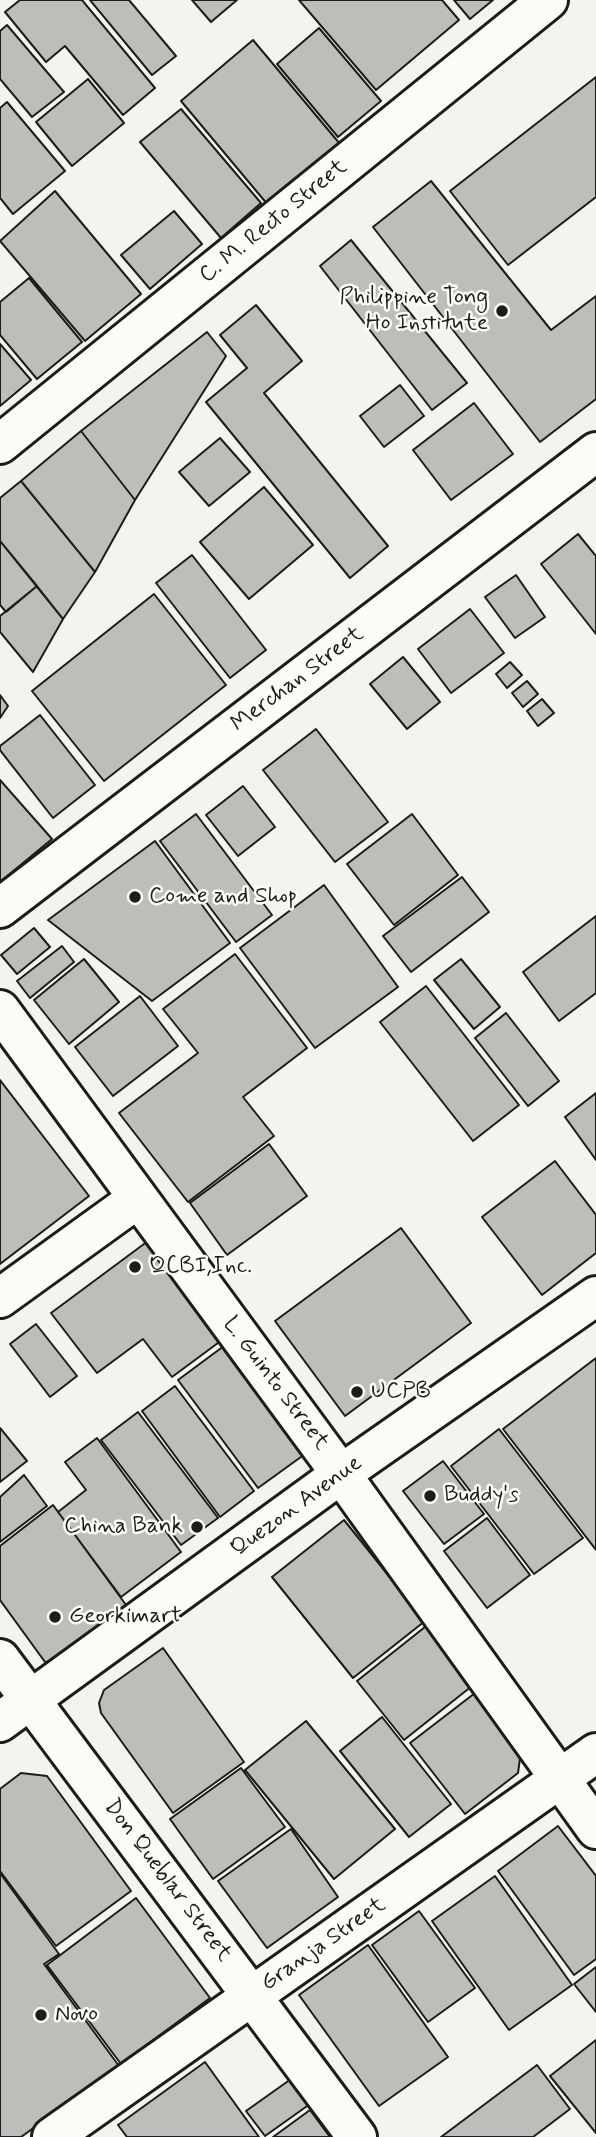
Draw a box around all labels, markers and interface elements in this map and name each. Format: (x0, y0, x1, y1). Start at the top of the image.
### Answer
street label: C. M. Recto Street (194, 154, 354, 290)
place label: Philippine Tong Ho Institute (339, 284, 488, 338)
marker: Philippine Tong Ho Institute (494, 303, 510, 319)
street label: Merchan Street (226, 621, 370, 739)
place label: Come and Shop (149, 883, 297, 911)
marker: Come and Shop (127, 889, 143, 905)
place label: QCBI,Inc. (149, 1253, 252, 1281)
marker: QCBI,Inc. (127, 1259, 143, 1275)
street label: L. Guinto Street (216, 1312, 334, 1456)
place label: UCPB (371, 1378, 431, 1406)
marker: UCPB (349, 1384, 365, 1400)
street label: Quezon Avenue (226, 1450, 368, 1564)
place label: Buddy's (444, 1482, 518, 1510)
marker: Buddy's (422, 1488, 438, 1504)
place label: China Bank (64, 1513, 183, 1541)
marker: China Bank (189, 1519, 205, 1535)
place label: Georkimart (69, 1603, 182, 1631)
marker: Georkimart (47, 1609, 63, 1625)
street label: Don Queblar Street (97, 1794, 237, 1968)
street label: Granja Street (256, 1892, 392, 1998)
place label: Novo (55, 2001, 98, 2029)
marker: Novo (33, 2007, 49, 2023)

